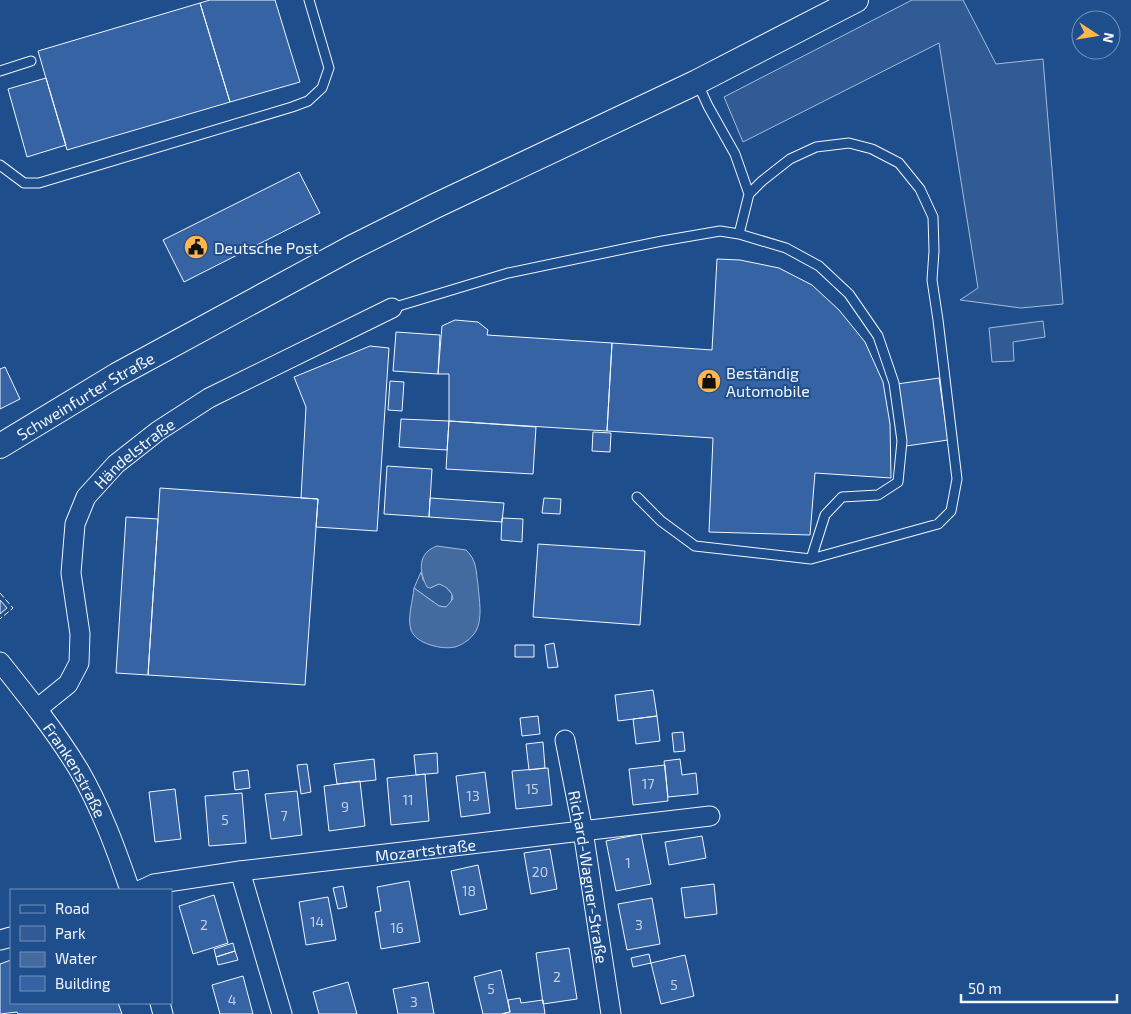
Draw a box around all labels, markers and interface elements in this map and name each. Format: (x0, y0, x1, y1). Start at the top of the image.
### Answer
north arrow (1071, 10, 1121, 60)
text: N (1100, 31, 1119, 45)
public building icon: Deutsche Post (183, 234, 209, 260)
place label: Deutsche Post (214, 238, 319, 257)
street label: Schweinfurter Straße (13, 347, 157, 443)
place label: Beständig Automobile (726, 363, 810, 400)
shop icon: Beständig Automobile (696, 368, 722, 394)
street label: Händelstraße (89, 413, 178, 492)
street label: Frankenstraße (40, 718, 111, 820)
house number: 17 (642, 775, 654, 792)
house number: 15 (525, 780, 539, 797)
house number: 13 (466, 787, 480, 804)
street label: Richard-Wagner-Straße (566, 789, 613, 965)
house number: 11 (402, 791, 414, 808)
house number: 9 (341, 798, 349, 815)
house number: 7 (280, 807, 288, 824)
house number: 5 (221, 811, 229, 828)
street label: Mozartstraße (374, 834, 477, 865)
house number: 1 (625, 854, 631, 871)
house number: 20 (532, 863, 548, 880)
house number: 18 (462, 882, 476, 899)
legend (10, 889, 172, 1004)
text: Road (55, 899, 90, 917)
house number: 14 (310, 913, 324, 930)
house number: 2 (200, 916, 208, 933)
house number: 3 (635, 916, 643, 933)
house number: 16 (390, 919, 404, 936)
text: Park (55, 924, 86, 942)
text: Water (55, 949, 97, 967)
house number: 2 (553, 968, 561, 985)
scale bar (961, 972, 1117, 1004)
text: Building (55, 974, 111, 992)
house number: 5 (670, 976, 678, 993)
text: 50 m (968, 979, 1002, 997)
house number: 5 (487, 980, 495, 997)
house number: 4 (228, 991, 236, 1008)
house number: 3 (410, 993, 418, 1010)

